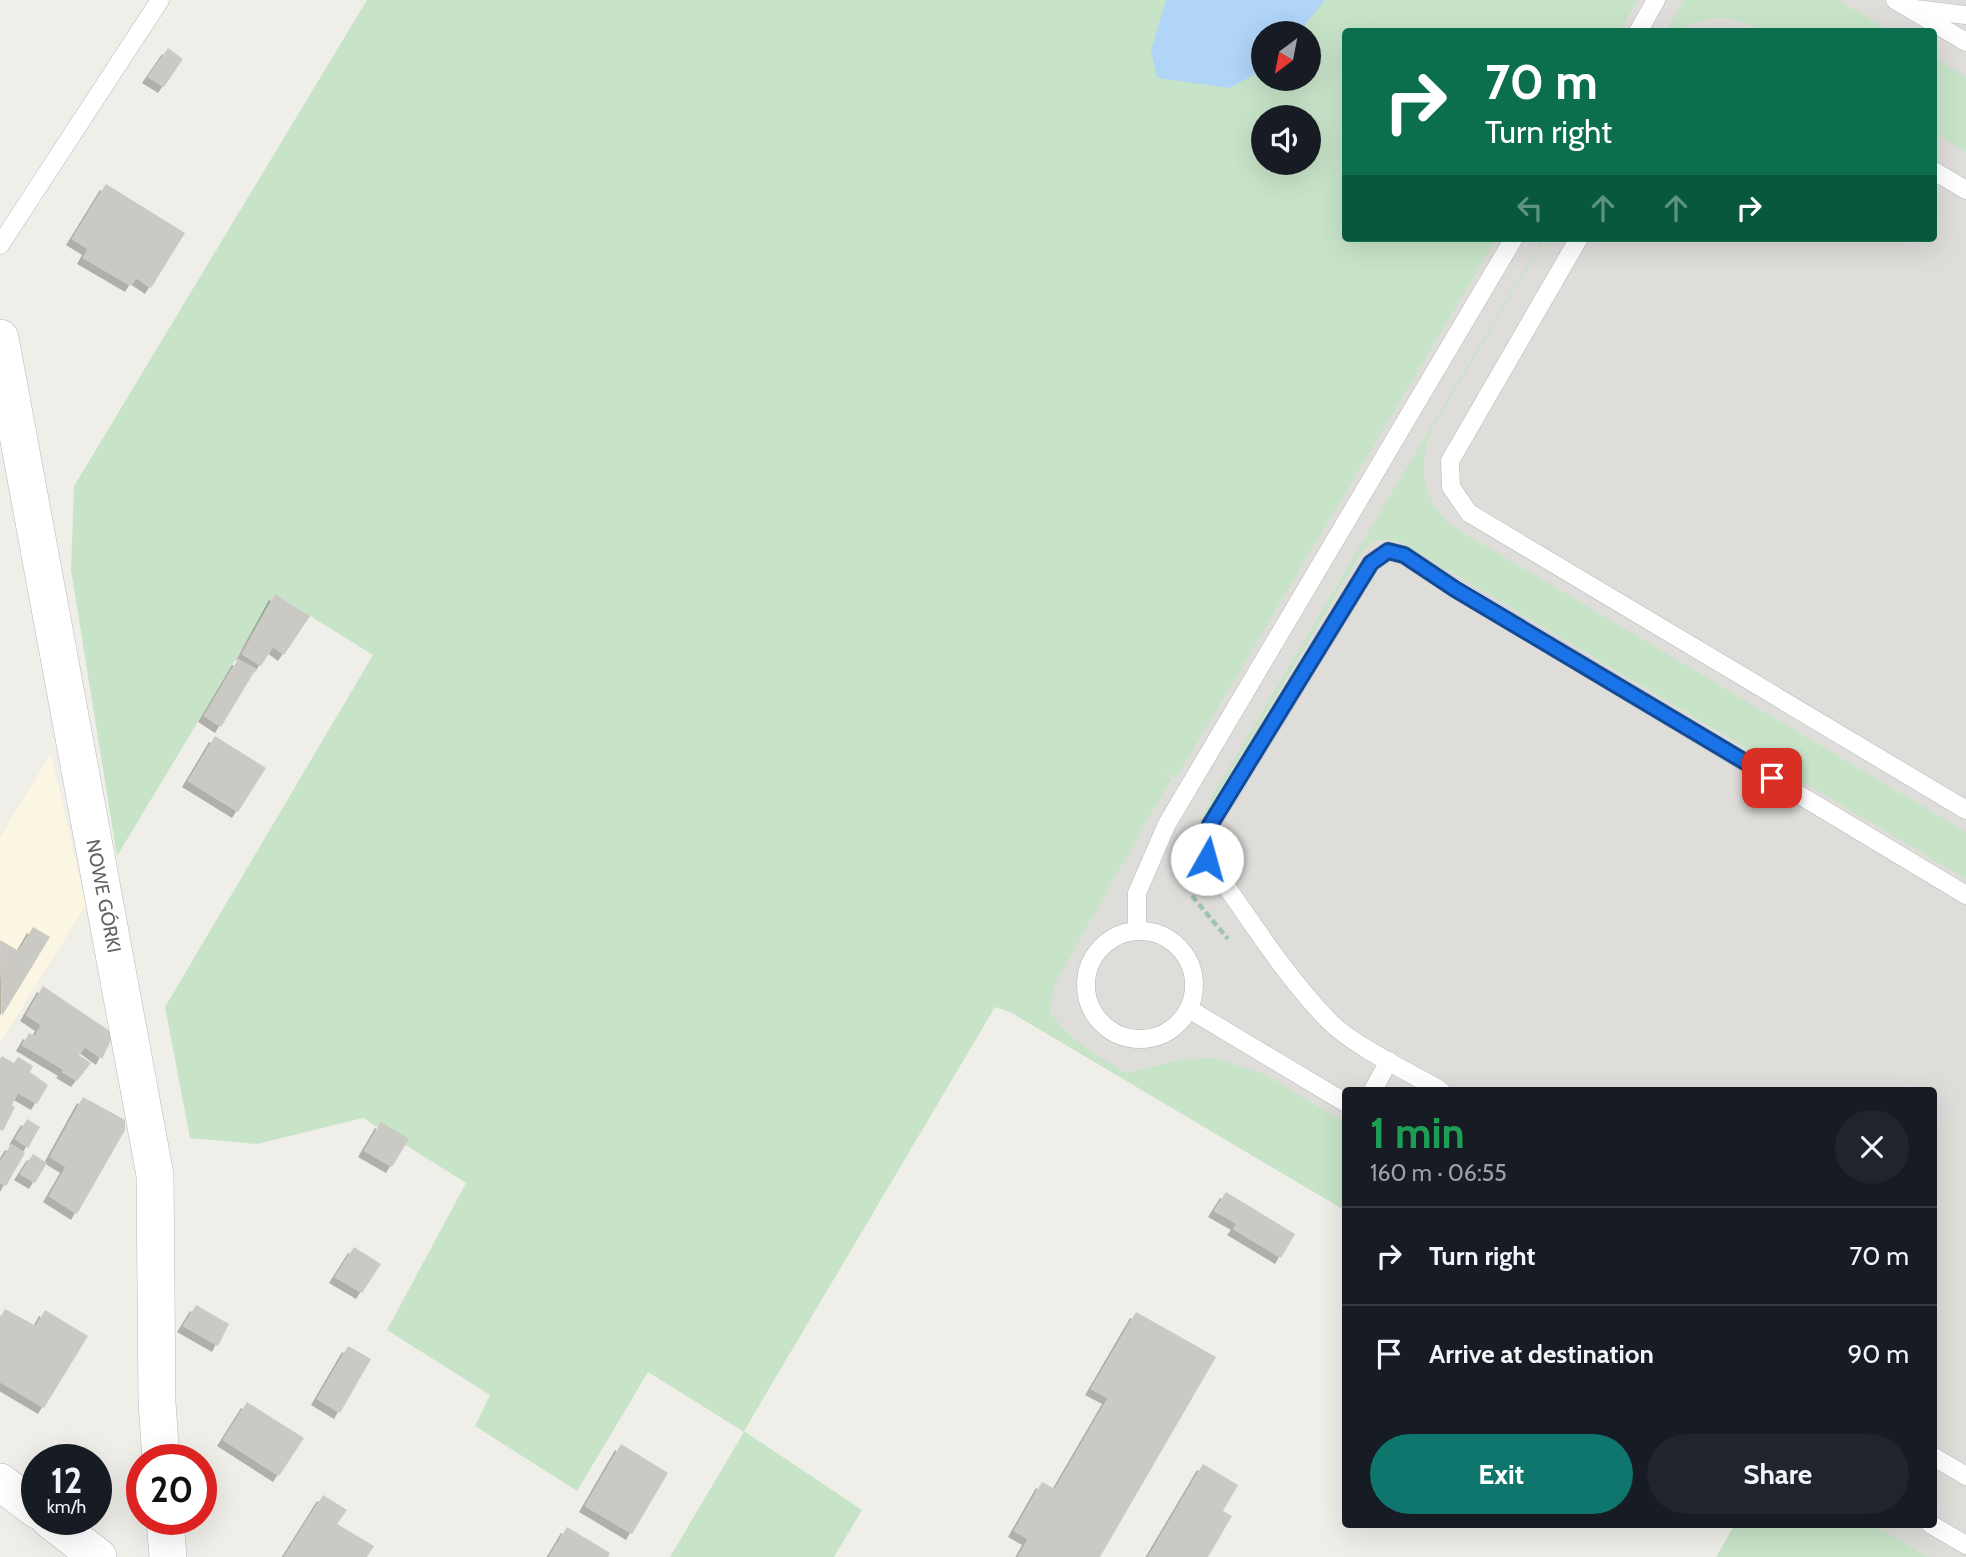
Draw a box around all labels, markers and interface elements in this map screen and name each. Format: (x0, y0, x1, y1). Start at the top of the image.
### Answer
north arrow (1251, 21, 1321, 91)
map controls (1251, 21, 1321, 175)
text: 70 m (1485, 52, 1598, 111)
icon: right (1370, 56, 1461, 147)
button: sound (1251, 105, 1321, 175)
text: Turn right (1485, 112, 1612, 151)
icon: left (1511, 189, 1549, 227)
icon: ahead (1584, 189, 1622, 227)
icon: ahead (1657, 189, 1695, 227)
icon: right (1730, 189, 1768, 227)
pin (1742, 748, 1802, 808)
icon: arrive (1753, 759, 1791, 797)
position arrow (1170, 822, 1244, 896)
street label: NOWE GÓRKI (81, 837, 127, 955)
text: 1 min (1370, 1107, 1465, 1159)
button: close (1835, 1110, 1909, 1184)
text: 160 m · 06:55 (1370, 1159, 1507, 1187)
icon: right (1370, 1237, 1408, 1275)
text: Turn right (1429, 1240, 1535, 1272)
text: 70 m (1849, 1240, 1909, 1272)
icon: arrive (1370, 1335, 1408, 1373)
text: Arrive at destination (1429, 1338, 1654, 1370)
text: 90 m (1847, 1338, 1909, 1370)
button: Exit (1370, 1434, 1633, 1514)
button: Share (1647, 1434, 1909, 1514)
speed limit sign: 20 (126, 1444, 217, 1535)
text: 12 (51, 1459, 82, 1502)
text: km/h (47, 1496, 86, 1518)

